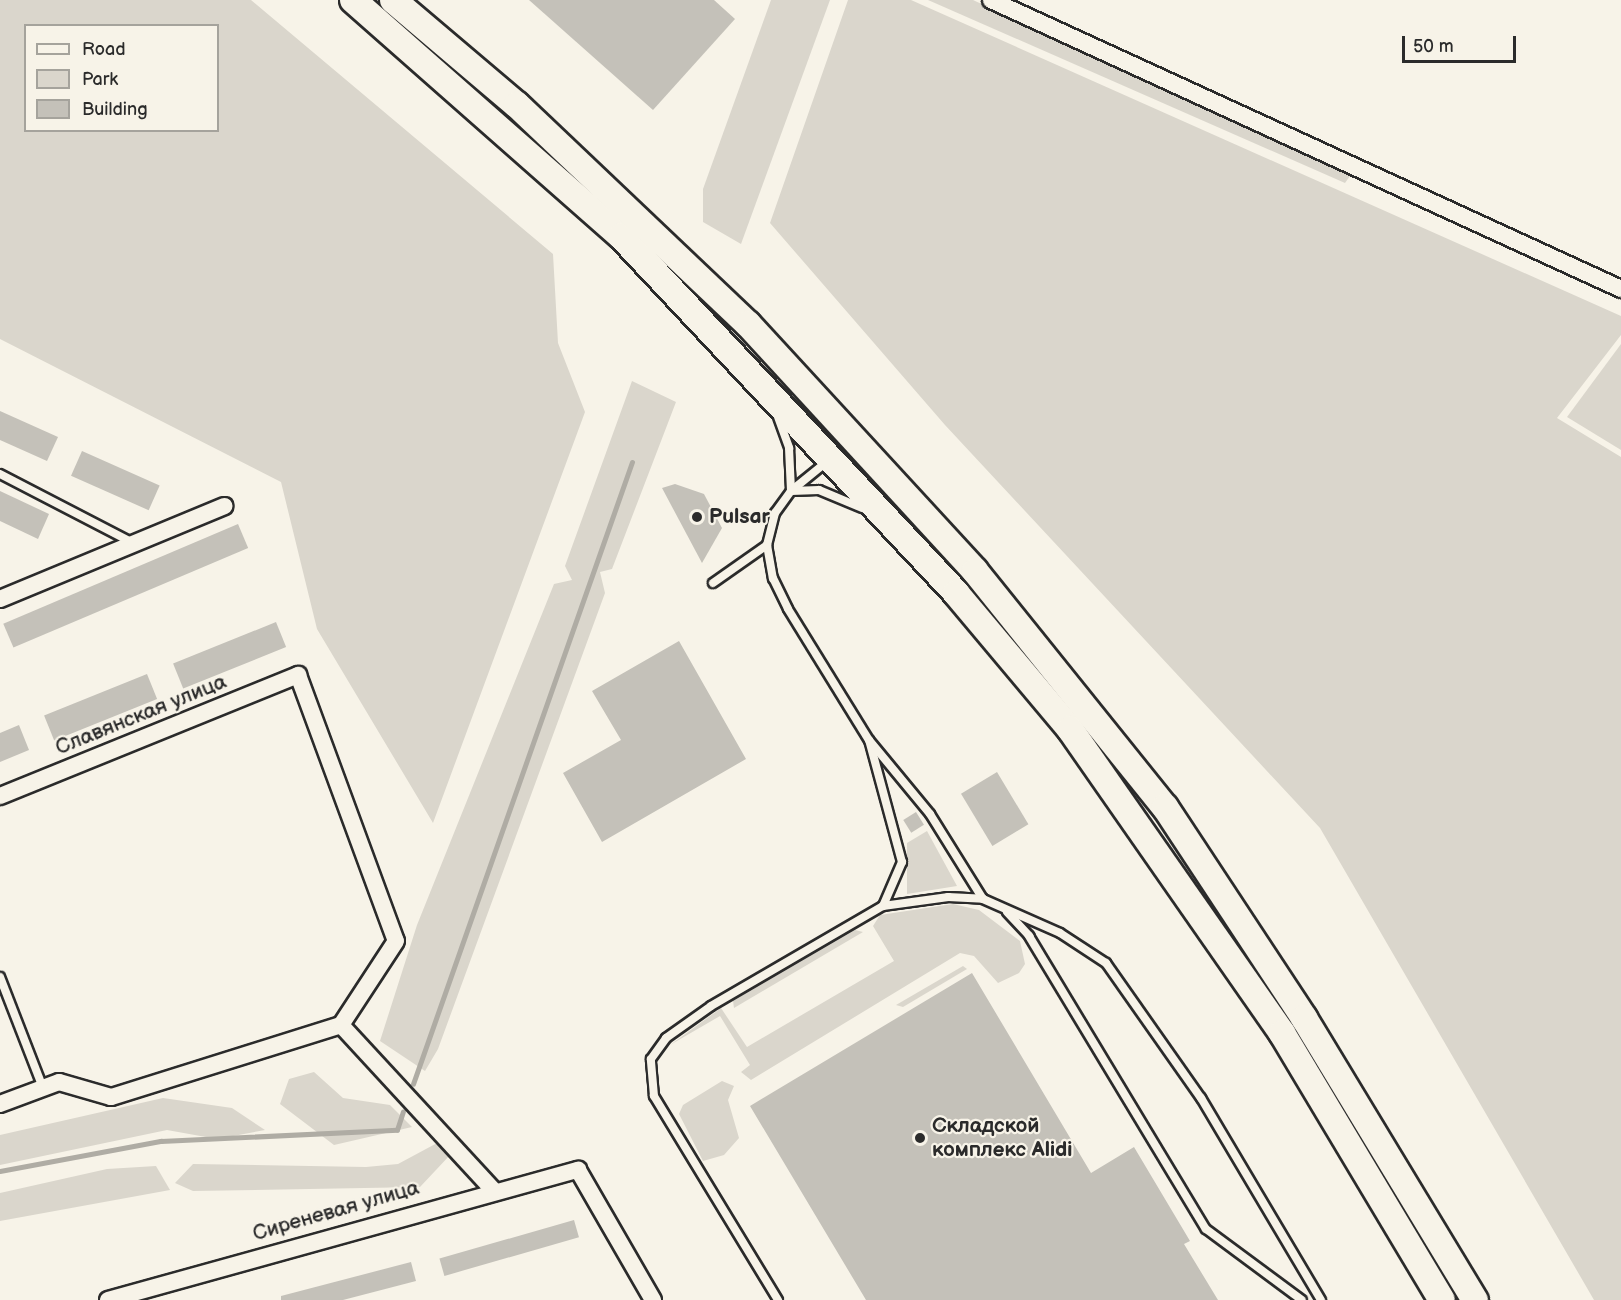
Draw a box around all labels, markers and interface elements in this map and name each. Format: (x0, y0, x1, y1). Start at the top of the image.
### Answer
legend (24, 24, 219, 132)
scale bar (1405, 24, 1519, 62)
text: 50 m (1413, 36, 1454, 57)
text: Road (82, 39, 126, 60)
text: Park (82, 69, 118, 90)
text: Building (82, 99, 148, 120)
place label: Pulsar (709, 504, 770, 530)
marker: Pulsar (690, 510, 704, 524)
street label: Славянская улица (52, 669, 230, 761)
place label: Складской комплекс Alidi (932, 1113, 1072, 1163)
marker: Складской комплекс Alidi (913, 1131, 927, 1145)
street label: Сиреневая улица (250, 1175, 422, 1247)

